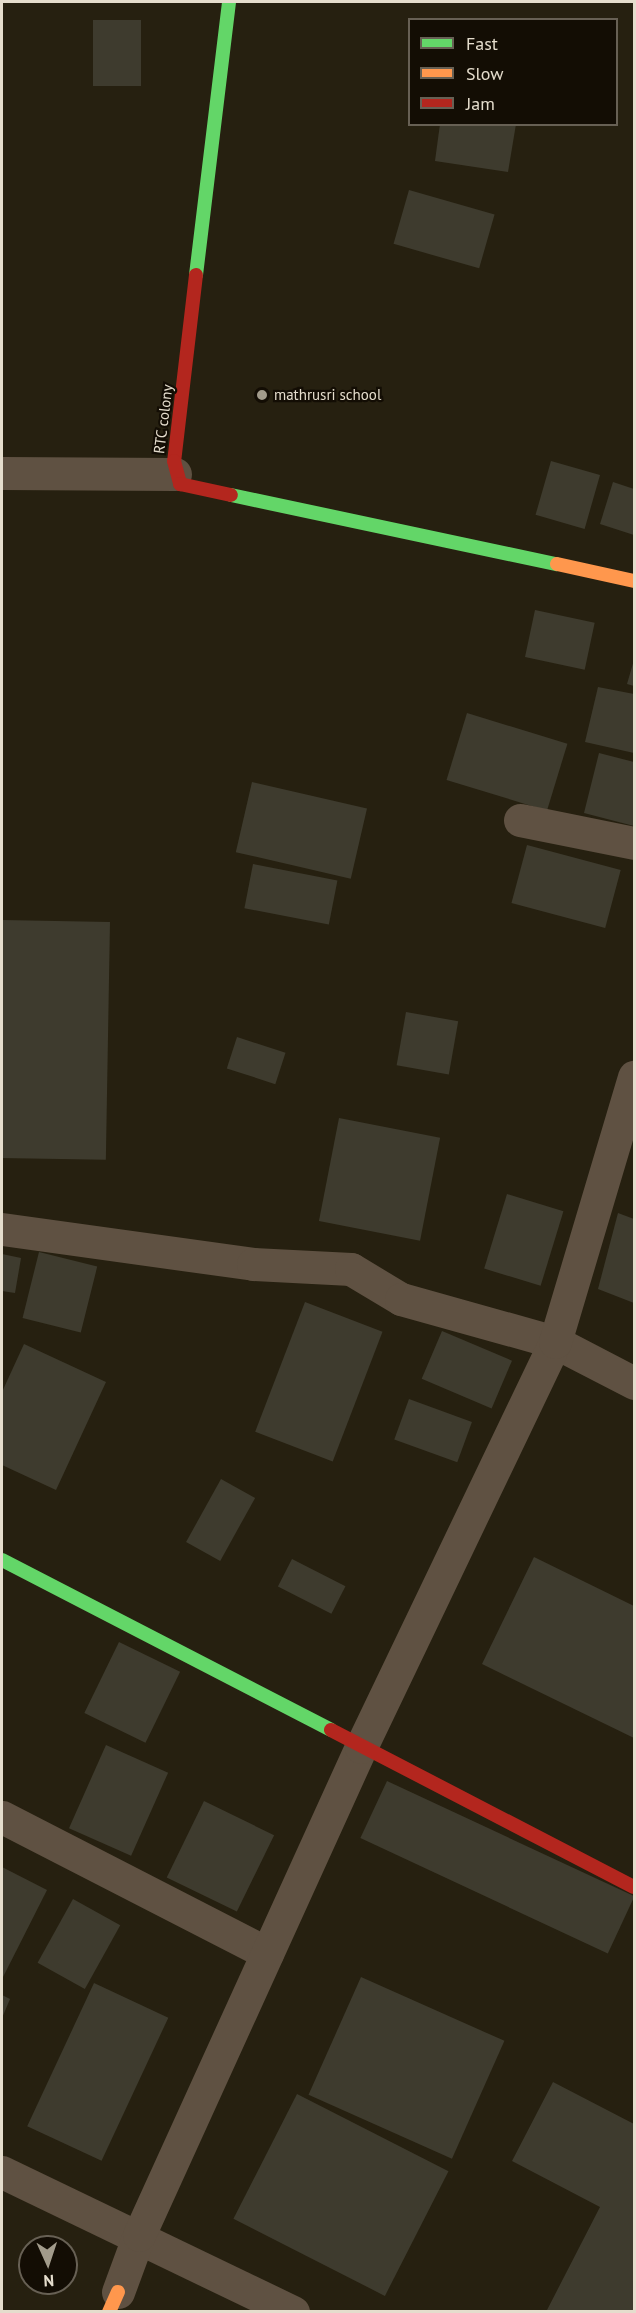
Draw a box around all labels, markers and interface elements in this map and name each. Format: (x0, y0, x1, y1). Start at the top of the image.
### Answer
legend (408, 18, 618, 126)
text: Fast (466, 32, 498, 55)
text: Slow (466, 62, 504, 85)
text: Jam (466, 92, 495, 115)
street label: RTC colony (150, 383, 176, 455)
place label: mathrusri school (274, 386, 381, 404)
marker: mathrusri school (255, 388, 269, 402)
north arrow (18, 2235, 78, 2295)
text: N (43, 2271, 55, 2291)

